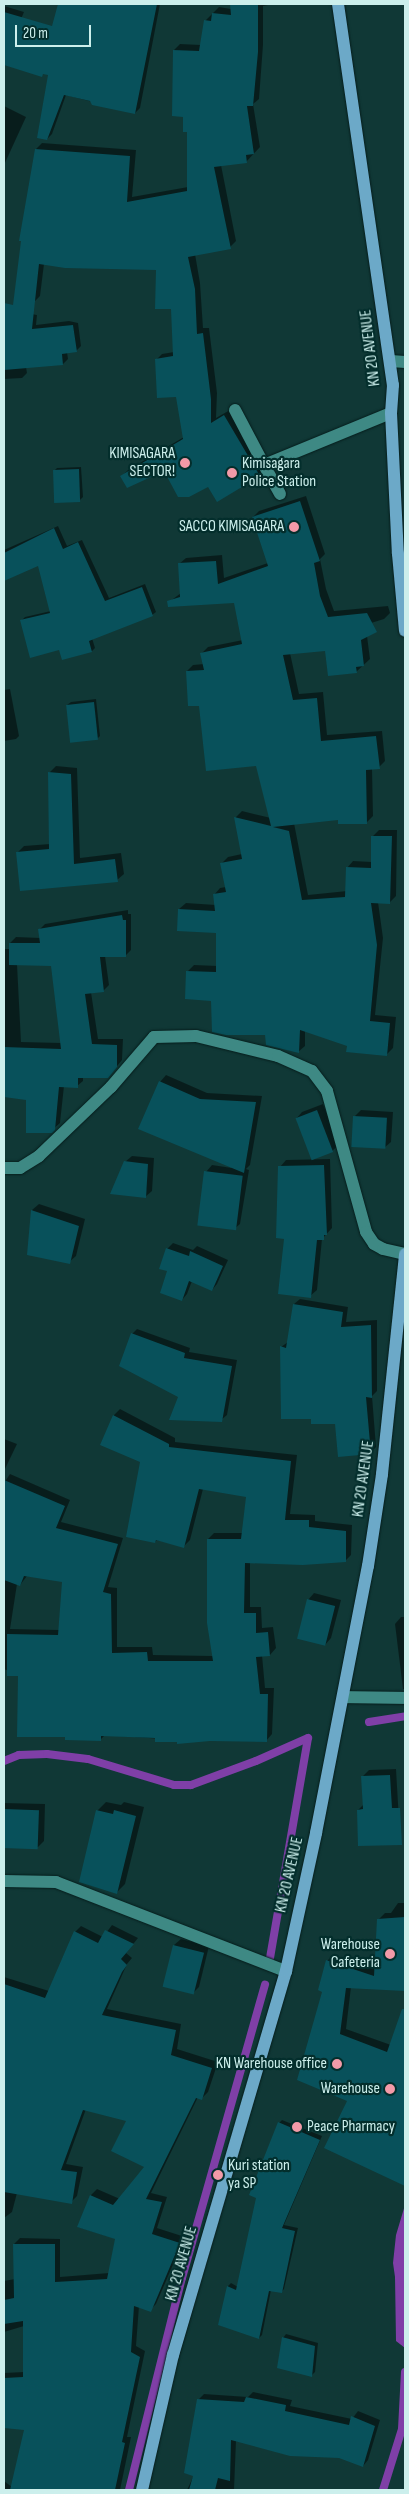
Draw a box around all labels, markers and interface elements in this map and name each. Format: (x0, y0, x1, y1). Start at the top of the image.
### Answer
scale bar (18, 15, 94, 47)
text: 20 m (23, 24, 48, 43)
street label: KN 20 AVENUE (357, 309, 385, 387)
place label: KIMISAGARA SECTOR! (109, 444, 175, 482)
place label: Kimisagara Police Station (242, 454, 316, 492)
marker: KIMISAGARA SECTOR! (179, 457, 191, 469)
marker: Kimisagara Police Station (226, 467, 238, 479)
place label: SACCO KIMISAGARA (179, 517, 284, 537)
marker: SACCO KIMISAGARA (288, 521, 300, 533)
street label: KN 20 AVENUE (349, 1440, 379, 1518)
street label: KN 20 AVENUE (272, 1835, 308, 1915)
place label: Warehouse Cafeteria (321, 1935, 380, 1973)
marker: Warehouse Cafeteria (384, 1948, 396, 1960)
place label: KN Warehouse office (216, 2054, 327, 2074)
marker: KN Warehouse office (331, 2058, 343, 2070)
place label: Warehouse (321, 2079, 380, 2099)
marker: Warehouse (384, 2083, 396, 2095)
place label: Peace Pharmacy (307, 2117, 395, 2137)
marker: Peace Pharmacy (291, 2121, 303, 2133)
place label: Kuri station ya SP (228, 2156, 290, 2194)
marker: Kuri station ya SP (212, 2169, 224, 2181)
street label: KN 20 AVENUE (162, 2224, 202, 2304)

